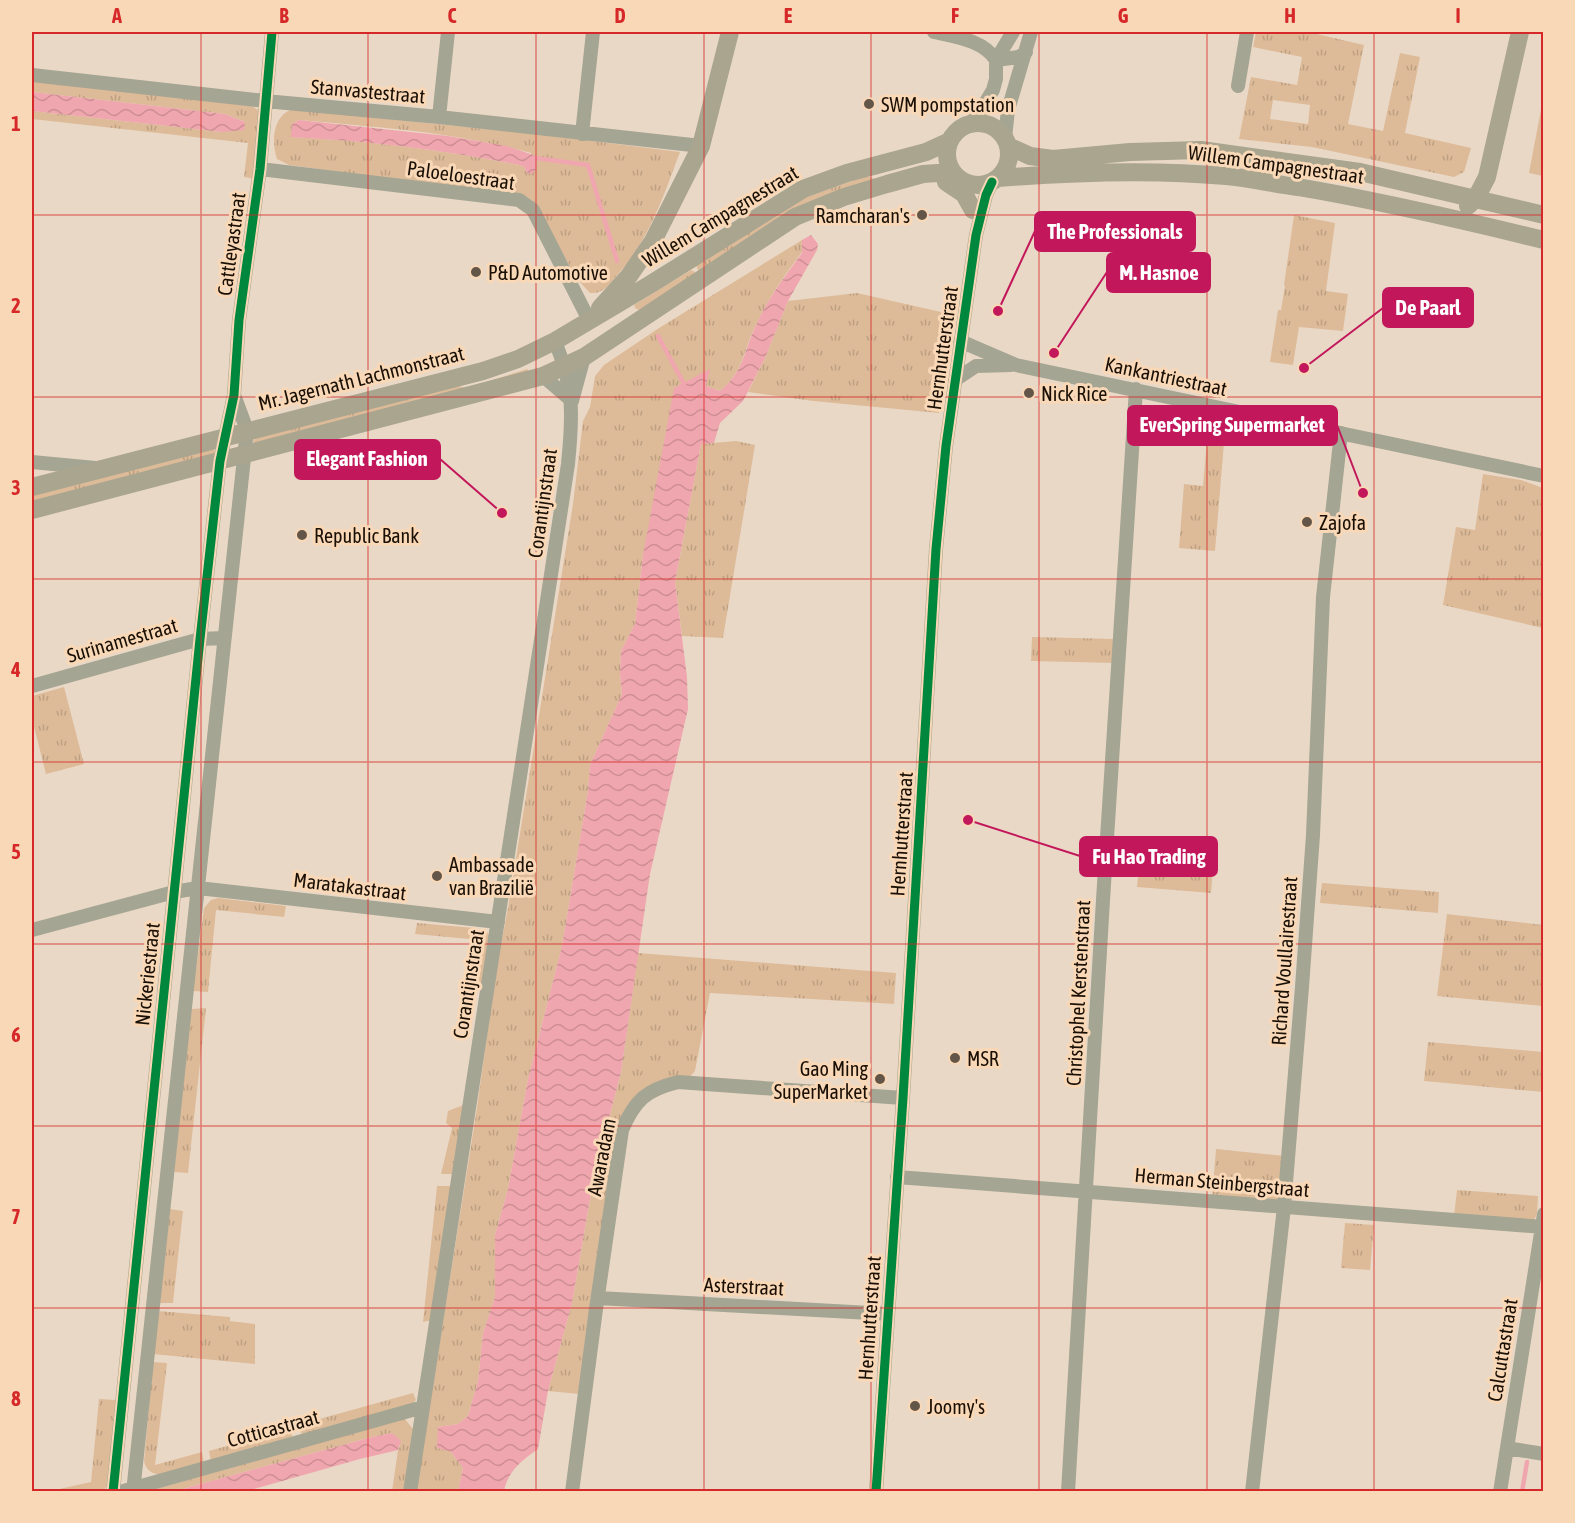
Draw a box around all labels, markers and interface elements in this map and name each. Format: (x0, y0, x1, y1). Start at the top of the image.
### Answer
text: A (111, 4, 122, 27)
text: B (279, 4, 289, 27)
text: C (448, 4, 457, 27)
text: D (614, 4, 626, 27)
text: E (784, 4, 793, 27)
text: F (951, 4, 959, 27)
text: G (1118, 4, 1129, 27)
text: H (1284, 4, 1296, 27)
text: I (1455, 4, 1461, 27)
street label: Stanvastestraat (310, 75, 426, 107)
place label: SWM pompstation (881, 93, 1014, 116)
marker: SWM pompstation (862, 97, 876, 111)
text: 1 (11, 112, 21, 135)
street label: Willem Campagnestraat (1187, 140, 1366, 188)
street label: Paloeloestraat (406, 156, 517, 194)
street label: Willem Campagnestraat (638, 160, 802, 272)
street label: Cattleyastraat (212, 191, 250, 297)
place label: Ramcharan's (815, 204, 910, 227)
marker: Ramcharan's (915, 208, 929, 222)
callout: The Professionals (1035, 212, 1195, 251)
text: The Professionals (1047, 219, 1183, 243)
callout: M. Hasnoe (1107, 253, 1210, 292)
text: M. Hasnoe (1119, 260, 1199, 284)
place label: P&D Automotive (488, 261, 608, 284)
marker: P&D Automotive (469, 265, 483, 279)
street label: Hernhutterstraat (922, 284, 962, 411)
callout: De Paarl (1383, 288, 1473, 327)
text: 2 (11, 294, 21, 317)
text: De Paarl (1395, 295, 1461, 319)
street label: Mr. Jagernath Lachmonstraat (256, 341, 466, 415)
street label: Kankantriestraat (1103, 352, 1229, 400)
place label: Nick Rice (1041, 382, 1107, 405)
marker: Nick Rice (1022, 386, 1036, 400)
callout: EverSpring Supermarket (1128, 406, 1337, 445)
text: EverSpring Supermarket (1139, 412, 1325, 436)
callout: Elegant Fashion (295, 440, 440, 479)
text: Elegant Fashion (306, 446, 428, 470)
street label: Corantijnstraat (523, 447, 561, 559)
text: 3 (11, 476, 21, 499)
place label: Zajofa (1319, 511, 1366, 534)
marker: Zajofa (1300, 515, 1314, 529)
place label: Republic Bank (314, 524, 419, 547)
marker: Republic Bank (295, 528, 309, 542)
street label: Surinamestraat (64, 613, 180, 667)
text: 4 (10, 658, 21, 681)
street label: Hernhutterstraat (885, 771, 917, 897)
callout: Fu Hao Trading (1080, 837, 1217, 876)
text: 5 (11, 840, 21, 863)
text: Fu Hao Trading (1092, 844, 1207, 868)
place label: Ambassade van Brazilië (449, 853, 534, 899)
street label: Maratakastraat (292, 868, 408, 904)
marker: Ambassade van Brazilië (430, 869, 444, 883)
street label: Richard Voullairestraat (1267, 875, 1301, 1046)
street label: Christophel Kerstenstraat (1062, 899, 1094, 1086)
street label: Nickeriestraat (130, 921, 164, 1027)
street label: Corantijnstraat (448, 928, 488, 1040)
text: 6 (11, 1023, 21, 1046)
place label: MSR (967, 1047, 999, 1070)
marker: MSR (948, 1051, 962, 1065)
place label: Gao Ming SuperMarket (774, 1057, 868, 1103)
marker: Gao Ming SuperMarket (873, 1072, 887, 1086)
street label: Awaradam (582, 1116, 620, 1198)
street label: Herman Steinbergstraat (1134, 1163, 1311, 1201)
text: 7 (11, 1205, 21, 1228)
street label: Hernhutterstraat (853, 1255, 885, 1381)
street label: Asterstraat (703, 1272, 785, 1300)
street label: Calcuttastraat (1483, 1297, 1522, 1403)
text: 8 (11, 1387, 21, 1410)
place label: Joomy's (927, 1395, 985, 1418)
marker: Joomy's (908, 1399, 922, 1413)
street label: Cotticastraat (225, 1405, 322, 1451)

